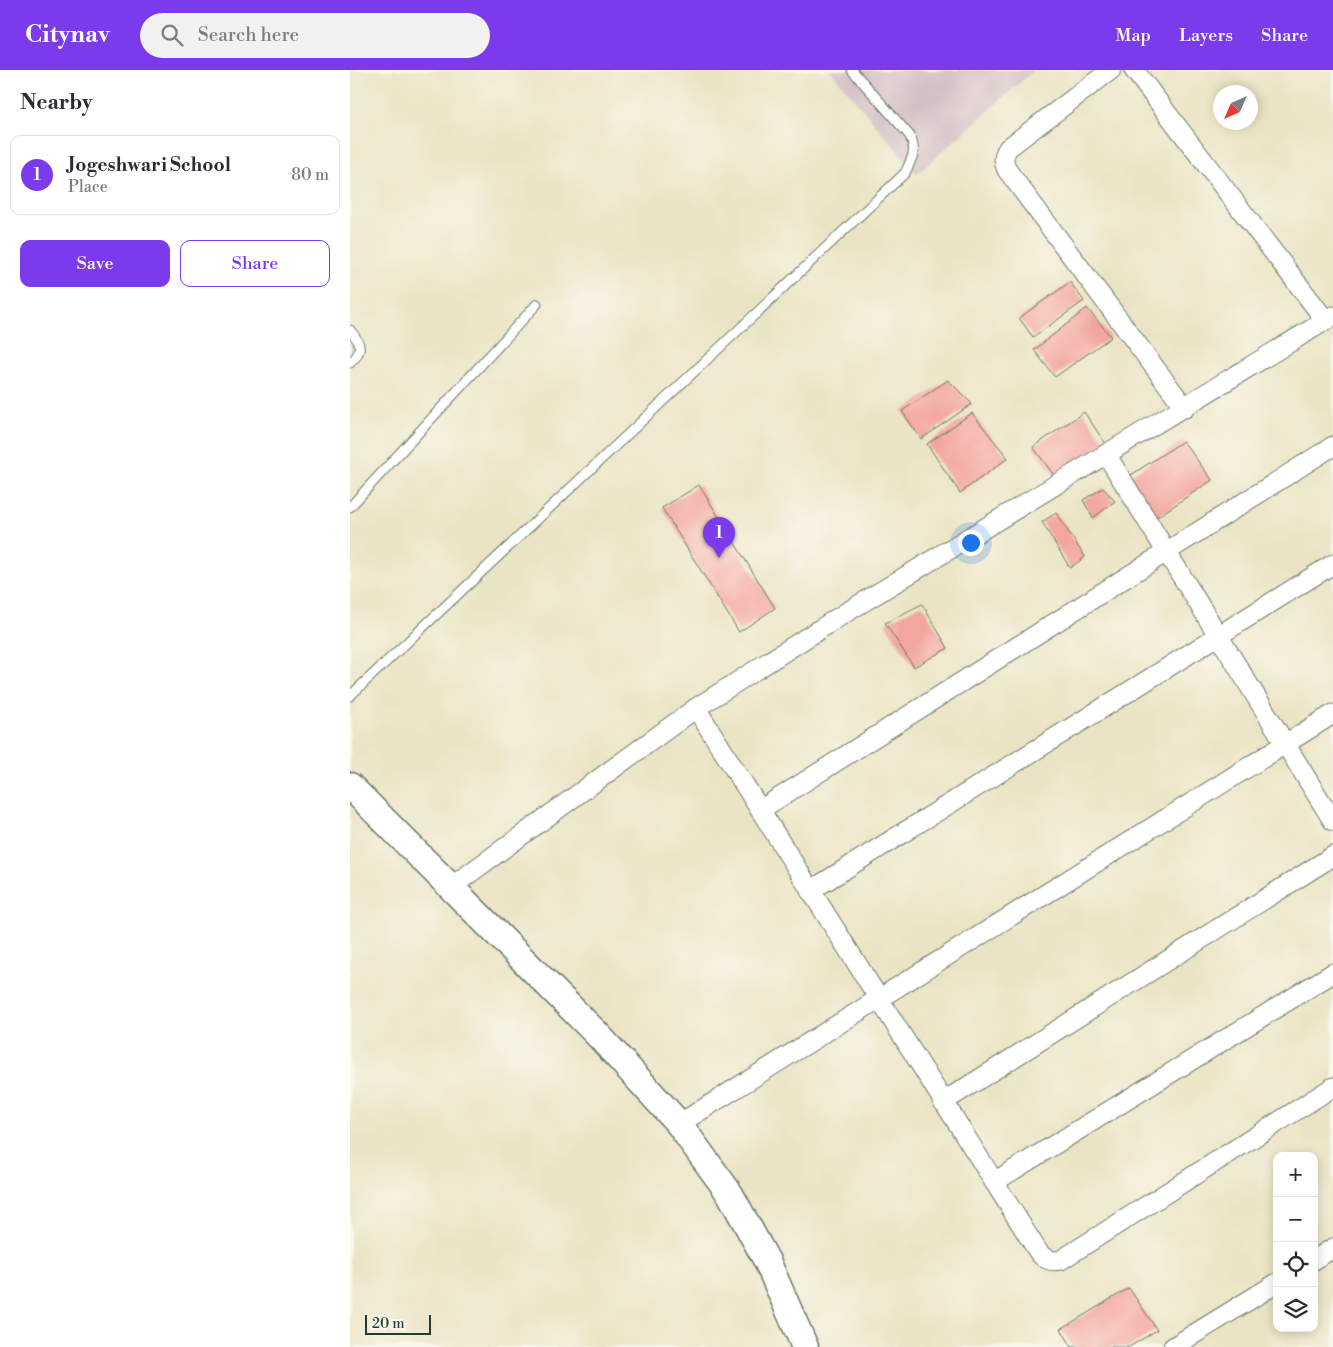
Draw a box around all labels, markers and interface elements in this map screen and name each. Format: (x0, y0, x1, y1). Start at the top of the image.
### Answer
search box (140, 13, 490, 58)
text: Citynav (25, 20, 110, 50)
icon: search (158, 21, 186, 49)
text: Search here (198, 23, 299, 47)
text: Map (1116, 24, 1151, 47)
text: Layers (1179, 24, 1233, 47)
text: Share (1261, 24, 1308, 47)
north arrow (1213, 85, 1258, 130)
text: Nearby (20, 90, 93, 116)
text: Jogeshwari School (68, 153, 231, 177)
text: 1 (33, 165, 41, 185)
text: 80 m (291, 165, 329, 185)
text: Place (68, 177, 108, 197)
button: Save (20, 240, 170, 287)
button: Share (180, 240, 330, 287)
pin: 1 (703, 517, 735, 558)
your location (958, 530, 984, 556)
map controls (1273, 1152, 1318, 1332)
button: + (1273, 1152, 1318, 1197)
button: − (1273, 1197, 1318, 1242)
button: locate (1273, 1242, 1318, 1287)
button: layers (1273, 1287, 1318, 1332)
scale bar (365, 1312, 431, 1335)
text: 20 m (372, 1315, 404, 1333)

